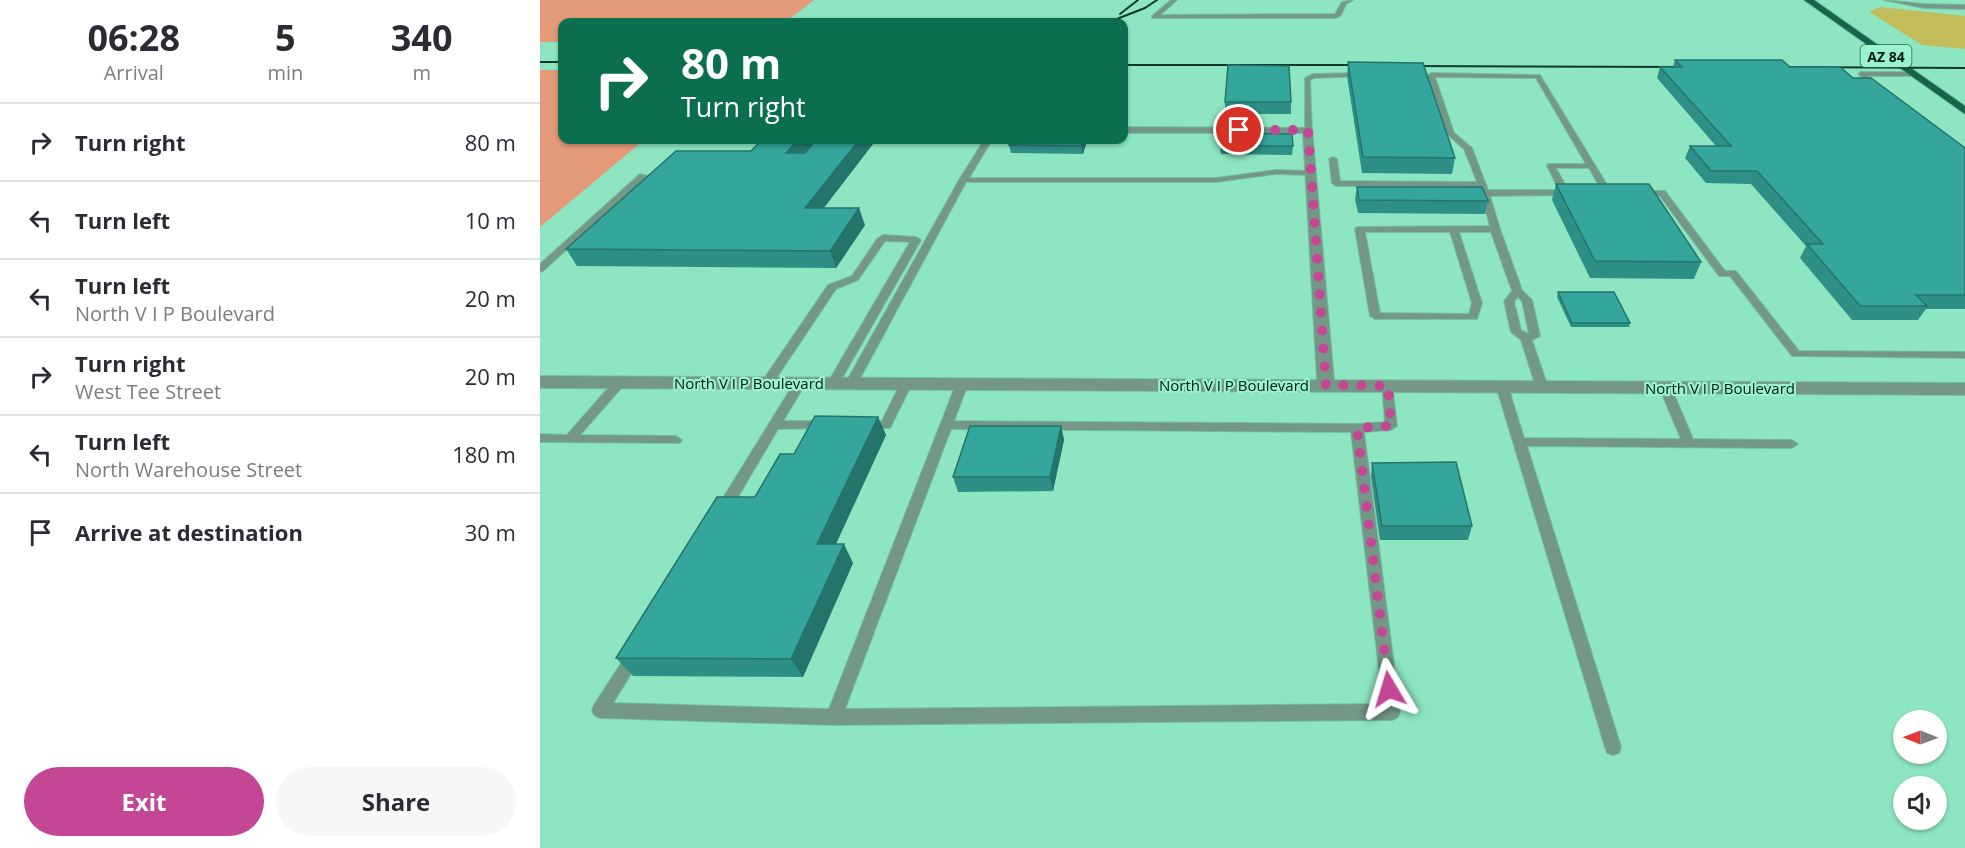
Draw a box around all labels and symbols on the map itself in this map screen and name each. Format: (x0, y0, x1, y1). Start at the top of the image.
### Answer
road number: AZ 84 (1860, 45, 1912, 67)
pin (1213, 104, 1264, 155)
street label: North V I P Boulevard (674, 373, 824, 393)
street label: North V I P Boulevard (1159, 375, 1309, 395)
street label: North V I P Boulevard (1645, 378, 1795, 398)
position arrow (1357, 657, 1421, 721)
north arrow (1893, 710, 1947, 764)

